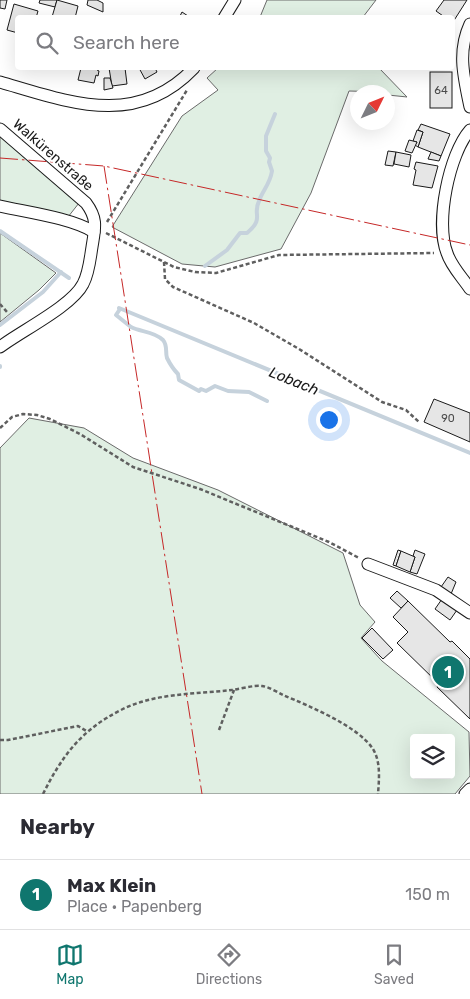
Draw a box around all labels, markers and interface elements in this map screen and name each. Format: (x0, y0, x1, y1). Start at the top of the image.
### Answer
search box (15, 15, 455, 70)
icon: search (33, 29, 61, 57)
text: Search here (73, 31, 180, 54)
house number: 64 (434, 84, 448, 97)
north arrow (350, 85, 395, 130)
street label: Walkürenstraße (9, 116, 97, 195)
water label: Lobach (267, 363, 321, 399)
your location (316, 407, 342, 433)
house number: 90 (441, 412, 455, 425)
pin: 1 (432, 653, 464, 691)
map controls (410, 734, 455, 779)
button: layers (410, 734, 455, 779)
text: Nearby (20, 814, 95, 839)
text: Max Klein (67, 874, 156, 897)
text: 1 (32, 885, 40, 904)
text: 150 m (405, 885, 450, 904)
text: Place · Papenberg (67, 897, 202, 916)
tab: Map (56, 941, 84, 988)
tab: Directions (196, 941, 262, 988)
tab: Saved (374, 941, 414, 988)

